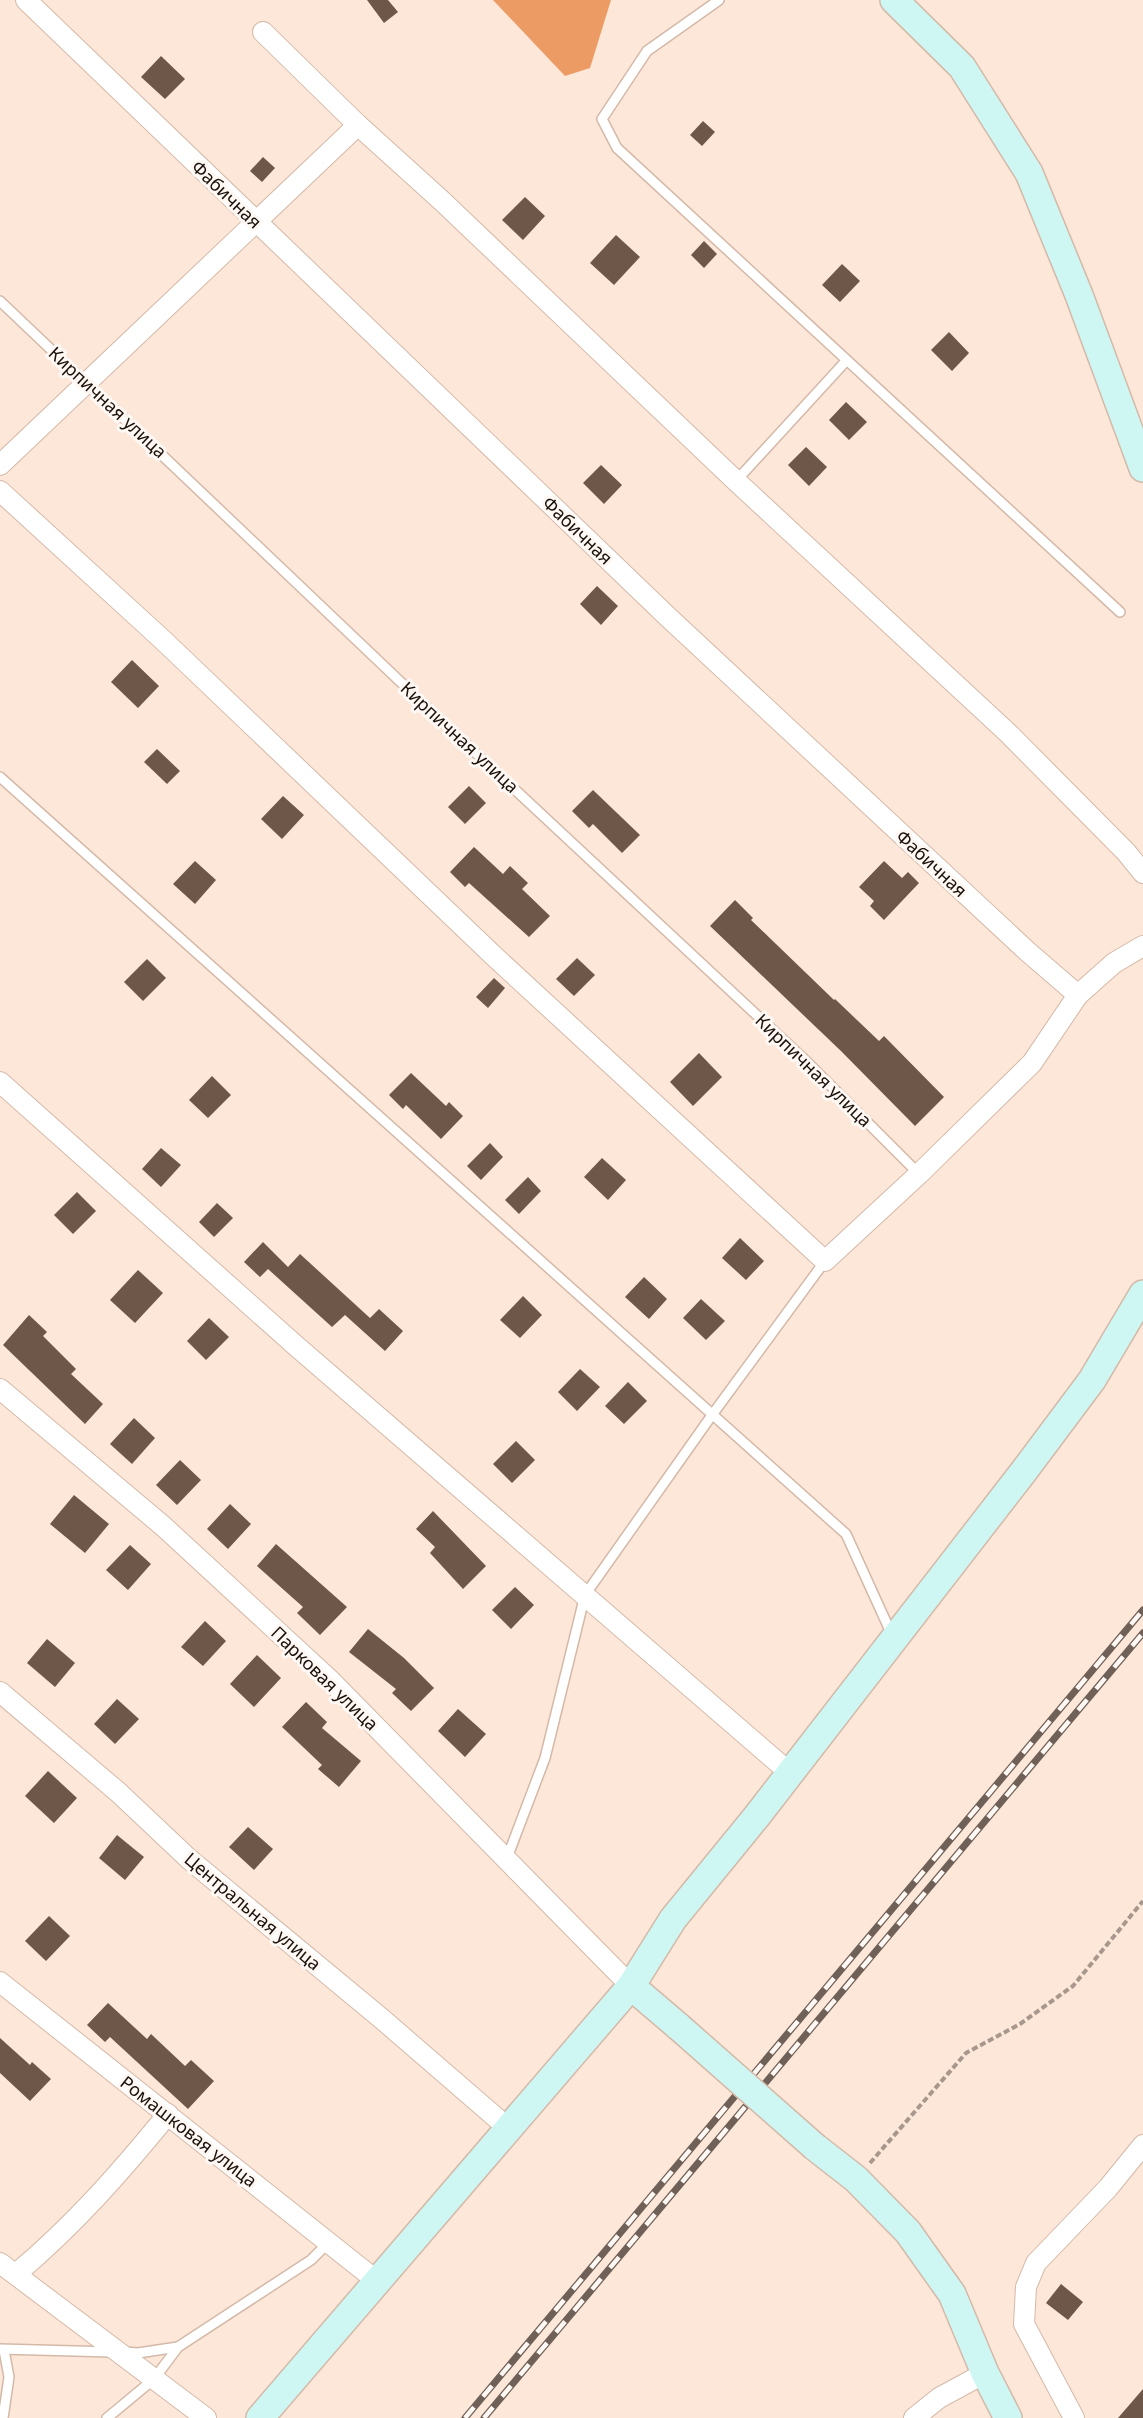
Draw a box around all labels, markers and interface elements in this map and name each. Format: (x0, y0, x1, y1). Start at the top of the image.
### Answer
street label: Фабичная (187, 155, 267, 233)
street label: Кирпичная улица (44, 341, 172, 463)
street label: Фабичная (538, 491, 618, 569)
street label: Кирпичная улица (396, 676, 524, 798)
street label: Фабичная (891, 824, 973, 902)
street label: Кирпичная улица (751, 1008, 877, 1132)
street label: Парковая улица (266, 1621, 384, 1735)
street label: Центральная улица (180, 1847, 326, 1975)
street label: Ромашковая улица (116, 2070, 262, 2192)

